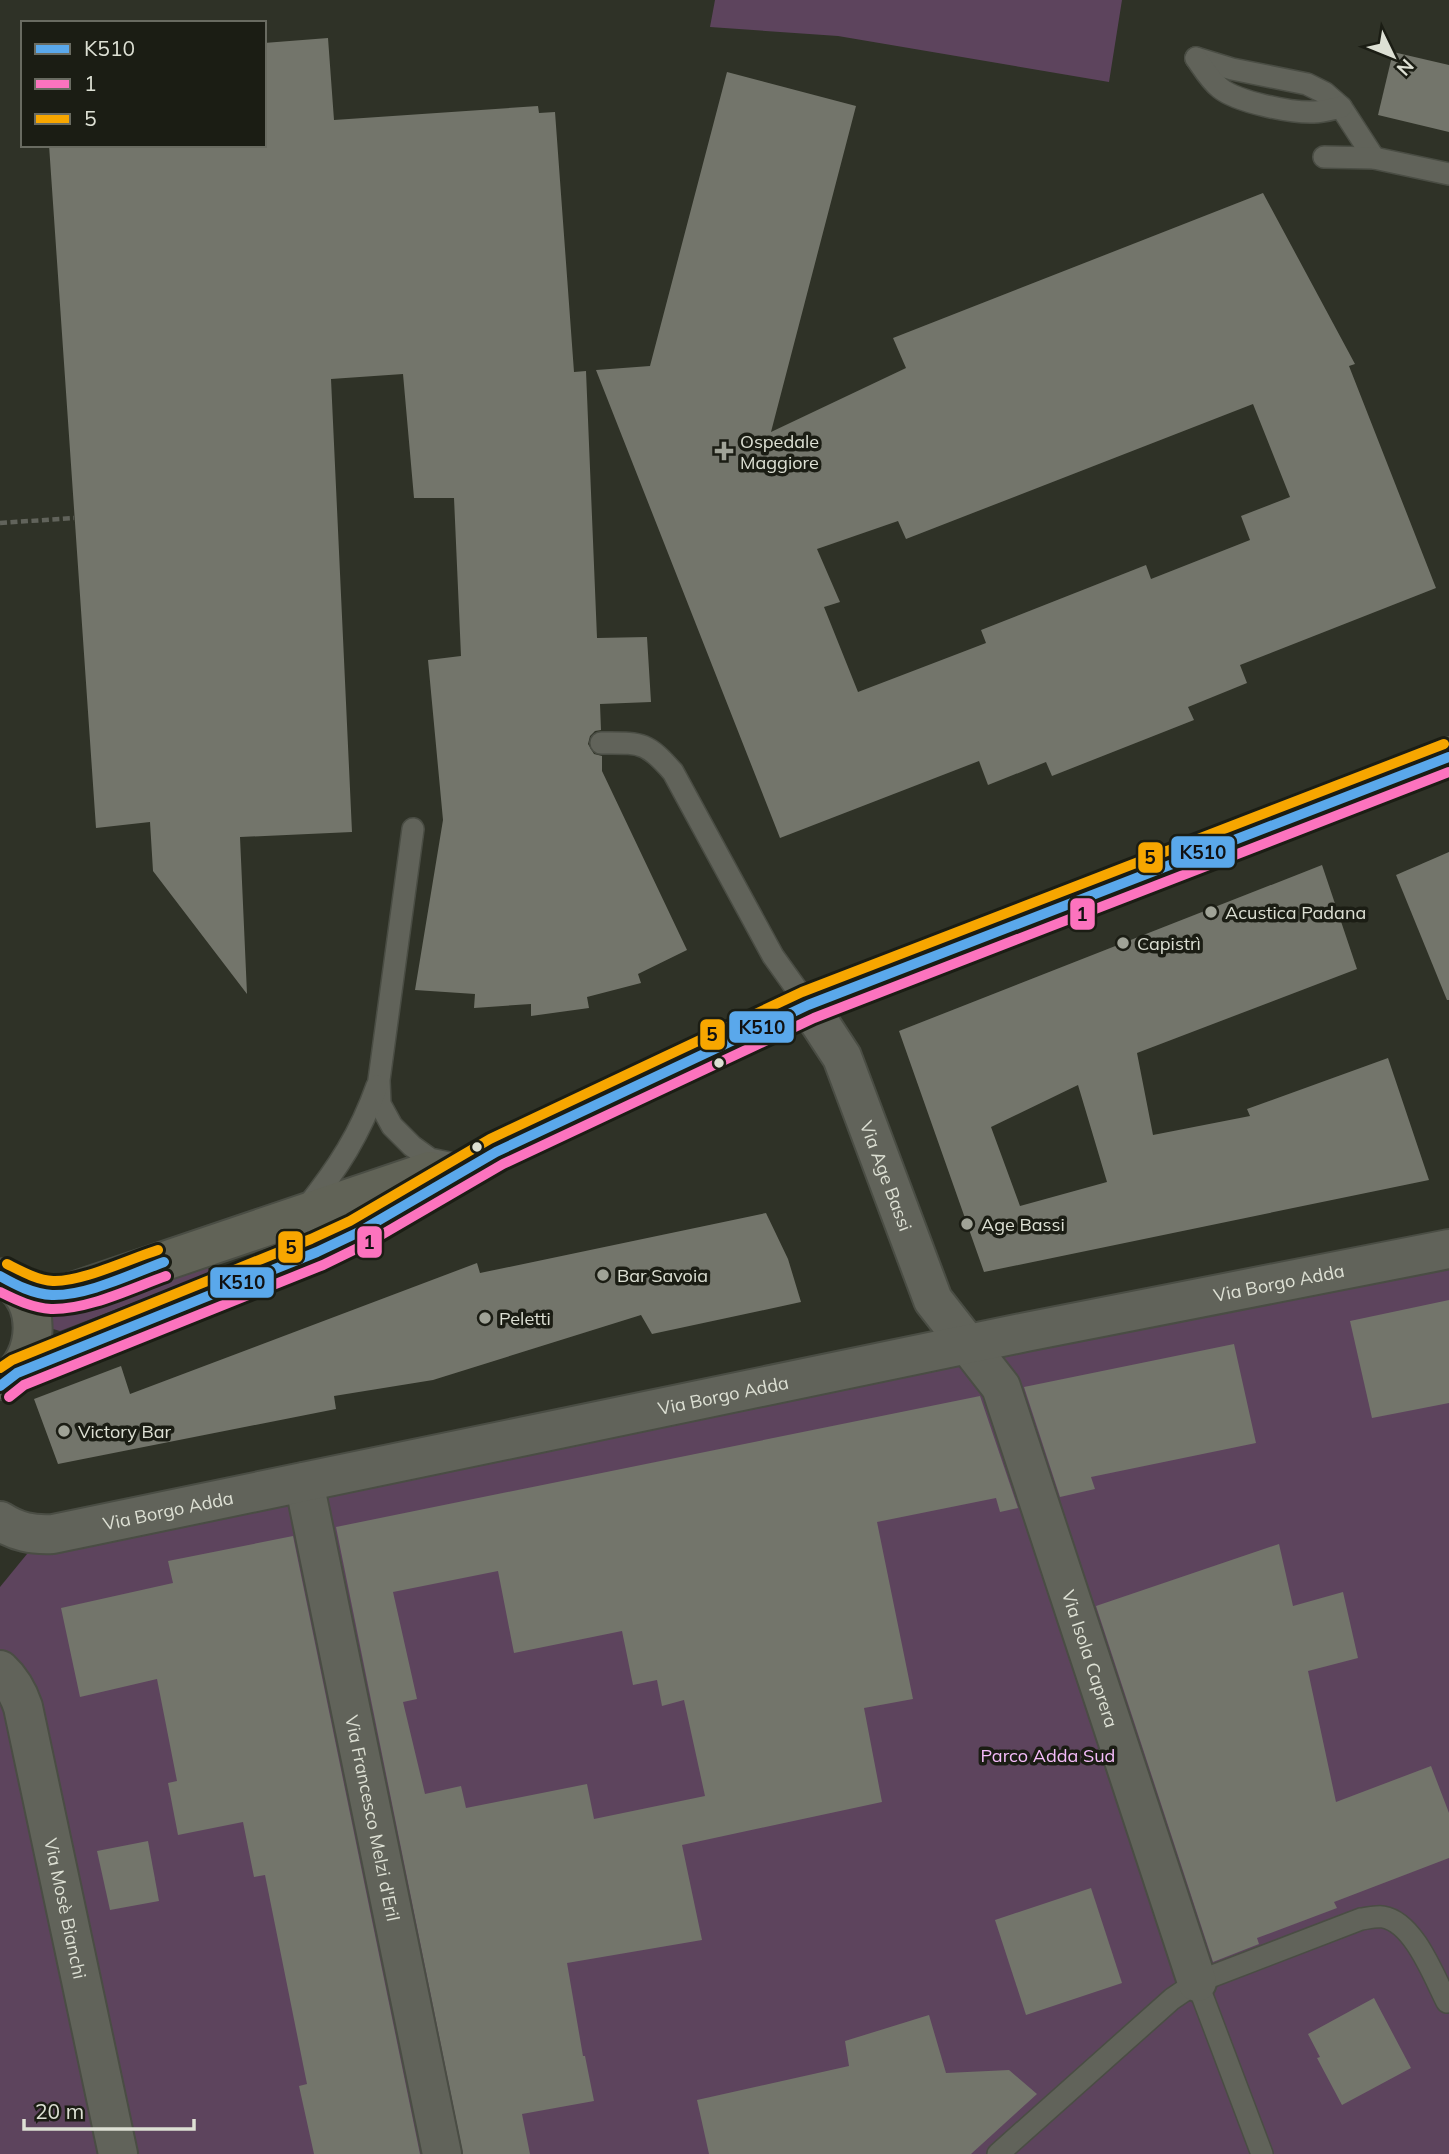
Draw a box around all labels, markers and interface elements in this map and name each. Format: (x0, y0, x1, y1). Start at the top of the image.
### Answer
legend (21, 21, 266, 147)
north arrow (1358, 21, 1428, 91)
text: K510 (84, 35, 135, 61)
text: N (1392, 54, 1419, 81)
text: 1 (84, 70, 97, 96)
text: 5 (84, 105, 97, 131)
place label: Ospedale Maggiore (740, 430, 819, 474)
marker: Ospedale Maggiore (714, 441, 734, 461)
line badge: K510 (1170, 835, 1236, 869)
text: K510 (1180, 840, 1226, 864)
line badge: 5 (1137, 841, 1164, 874)
text: 5 (1144, 845, 1156, 869)
line badge: 1 (1069, 897, 1096, 931)
place label: Acustica Padana (1225, 901, 1366, 924)
text: 1 (1076, 902, 1088, 926)
marker: Acustica Padana (1203, 904, 1219, 920)
place label: Capistrì (1137, 932, 1201, 955)
marker: Capistrì (1115, 935, 1131, 951)
line badge: K510 (728, 1010, 795, 1044)
text: K510 (739, 1015, 785, 1039)
line badge: 5 (699, 1018, 726, 1051)
text: 5 (706, 1022, 718, 1046)
unlabelled marker (712, 1056, 726, 1070)
street label: Via Age Bassi (855, 1117, 918, 1234)
unlabelled marker (470, 1140, 484, 1154)
place label: Age Bassi (981, 1213, 1065, 1236)
marker: Age Bassi (959, 1216, 975, 1232)
line badge: 1 (356, 1225, 383, 1259)
line badge: 5 (277, 1230, 304, 1264)
text: 1 (363, 1230, 375, 1254)
text: 5 (285, 1235, 297, 1259)
street label: Via Borgo Adda (1212, 1258, 1346, 1306)
place label: Bar Savoia (617, 1264, 708, 1287)
line badge: K510 (209, 1266, 275, 1299)
marker: Bar Savoia (595, 1267, 611, 1283)
text: K510 (219, 1270, 265, 1294)
place label: Peletti (499, 1307, 551, 1330)
marker: Peletti (477, 1310, 493, 1326)
street label: Via Borgo Adda (656, 1370, 790, 1420)
place label: Victory Bar (78, 1420, 172, 1443)
marker: Victory Bar (56, 1423, 72, 1439)
street label: Via Borgo Adda (101, 1485, 235, 1535)
street label: Via Isola Caprera (1057, 1587, 1124, 1730)
street label: Via Francesco Melzi d'Eril (341, 1713, 405, 1923)
park label: Parco Adda Sud (981, 1744, 1115, 1767)
street label: Via Mosè Bianchi (40, 1836, 92, 1981)
scale bar (24, 2088, 194, 2132)
text: 20 m (35, 2098, 84, 2124)

